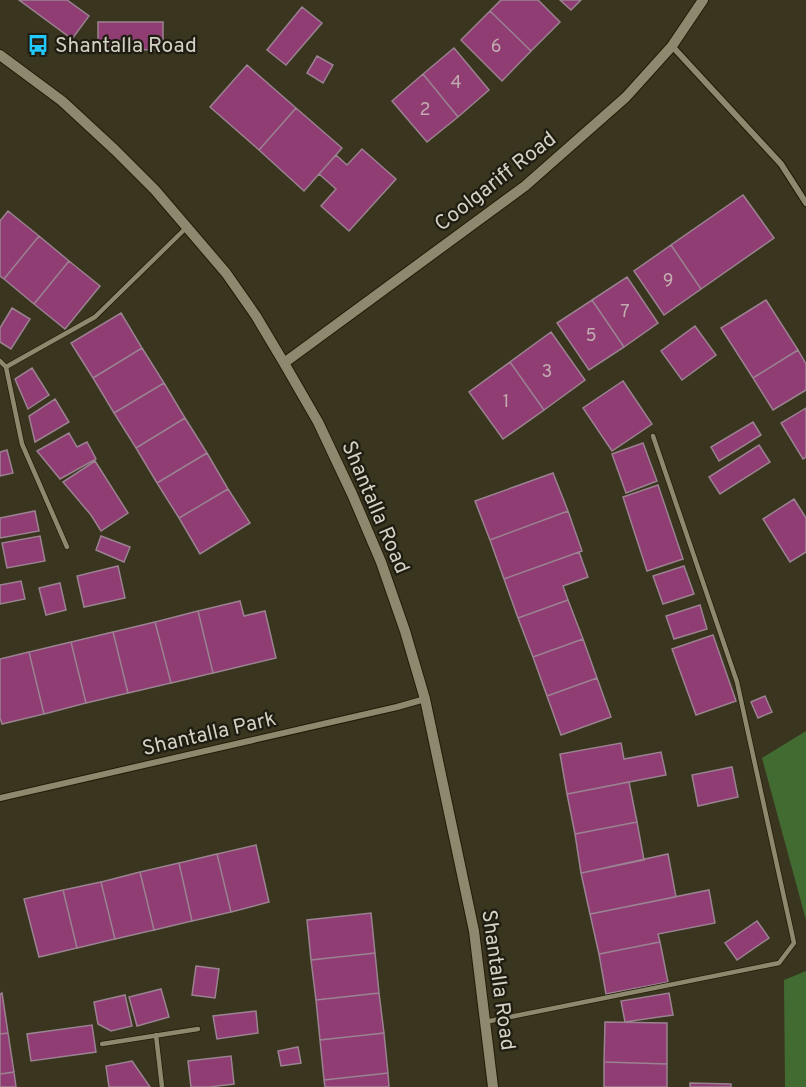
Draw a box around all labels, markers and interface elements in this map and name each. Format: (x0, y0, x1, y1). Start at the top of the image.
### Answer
bus stop icon: Shantalla Road (26, 33, 50, 57)
place label: Shantalla Road (55, 33, 197, 60)
house number: 6 (491, 36, 501, 59)
house number: 4 (450, 72, 462, 95)
house number: 2 (419, 99, 431, 122)
street label: Coolgariff Road (430, 126, 562, 238)
house number: 9 (663, 270, 673, 293)
house number: 7 (620, 301, 630, 324)
house number: 5 (585, 325, 597, 348)
house number: 3 (542, 361, 552, 384)
house number: 1 (503, 391, 509, 414)
street label: Shantalla Road (335, 437, 415, 578)
street label: Shantalla Park (140, 706, 279, 763)
street label: Shantalla Road (474, 908, 521, 1052)

